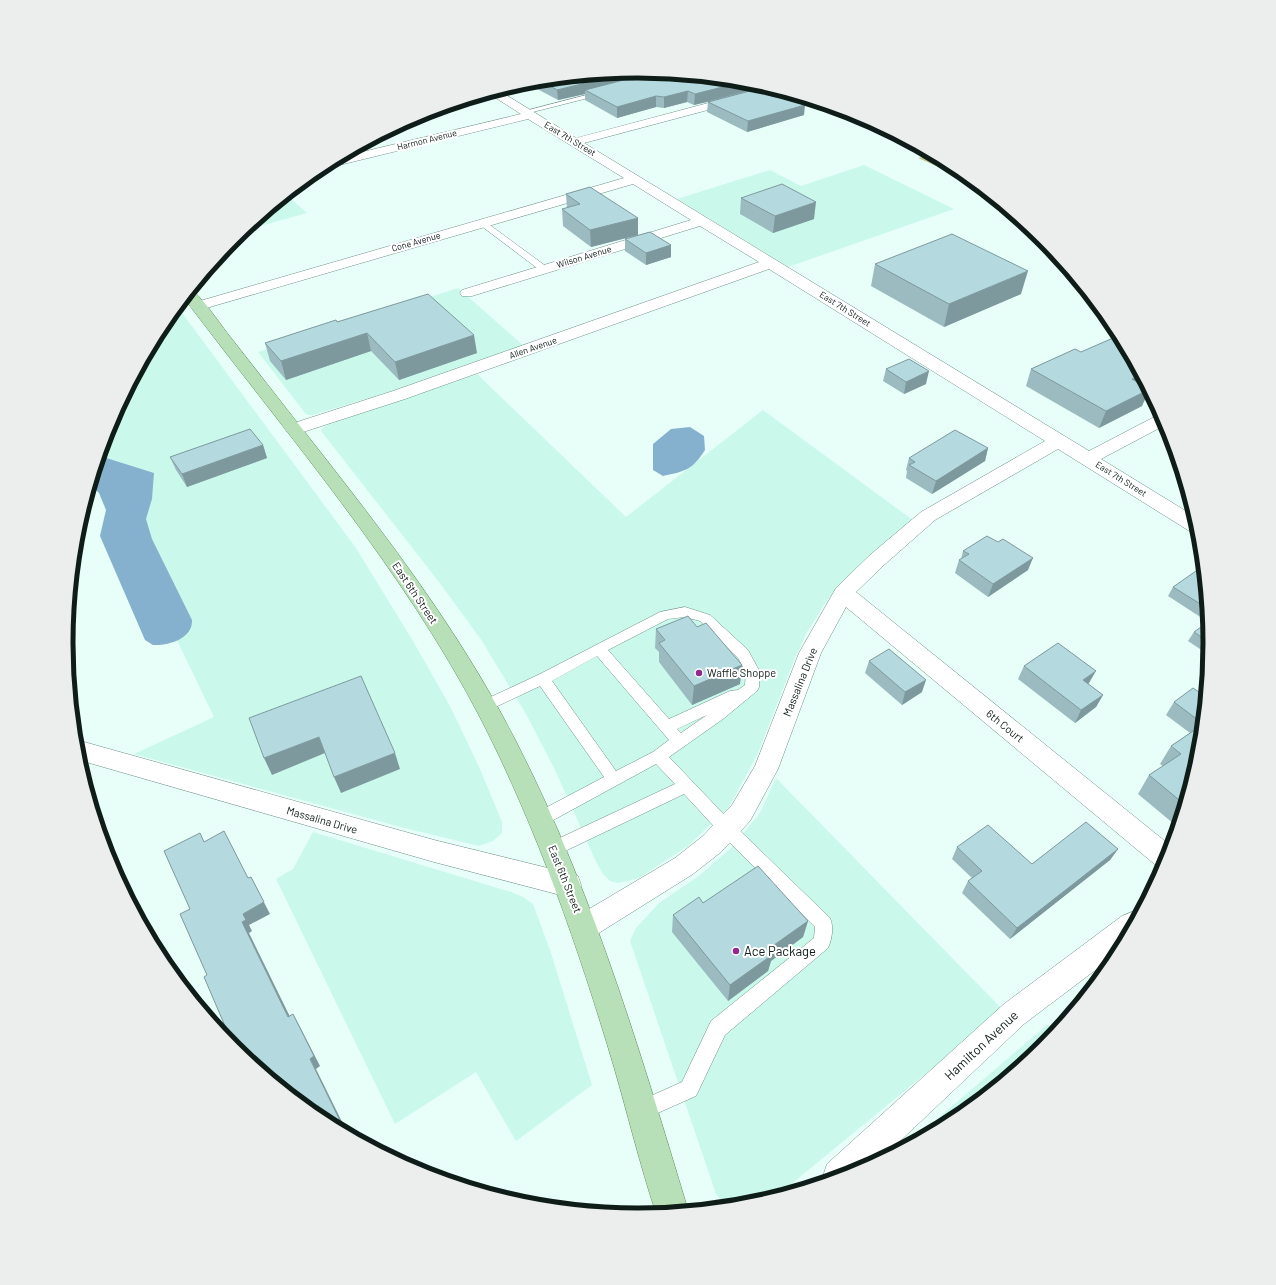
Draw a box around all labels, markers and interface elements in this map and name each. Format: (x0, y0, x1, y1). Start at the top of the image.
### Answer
street label: East 7th Street (542, 119, 598, 158)
street label: Harmon Avenue (396, 127, 458, 152)
street label: Cone Avenue (390, 229, 442, 254)
street label: Wilson Avenue (555, 243, 613, 270)
street label: East 7th Street (818, 288, 873, 329)
street label: Allen Avenue (508, 334, 558, 361)
street label: East 7th Street (1094, 458, 1149, 499)
street label: East 6th Street (390, 559, 441, 626)
street label: Massalina Drive (780, 645, 819, 718)
place label: Waffle Shoppe (707, 666, 776, 679)
marker: Waffle Shoppe (694, 668, 704, 678)
street label: 6th Court (984, 707, 1027, 745)
street label: Massalina Drive (285, 803, 359, 836)
street label: East 6th Street (546, 843, 585, 914)
place label: Ace Package (744, 943, 816, 959)
marker: Ace Package (731, 946, 741, 956)
street label: Hamilton Avenue (941, 1007, 1021, 1083)

